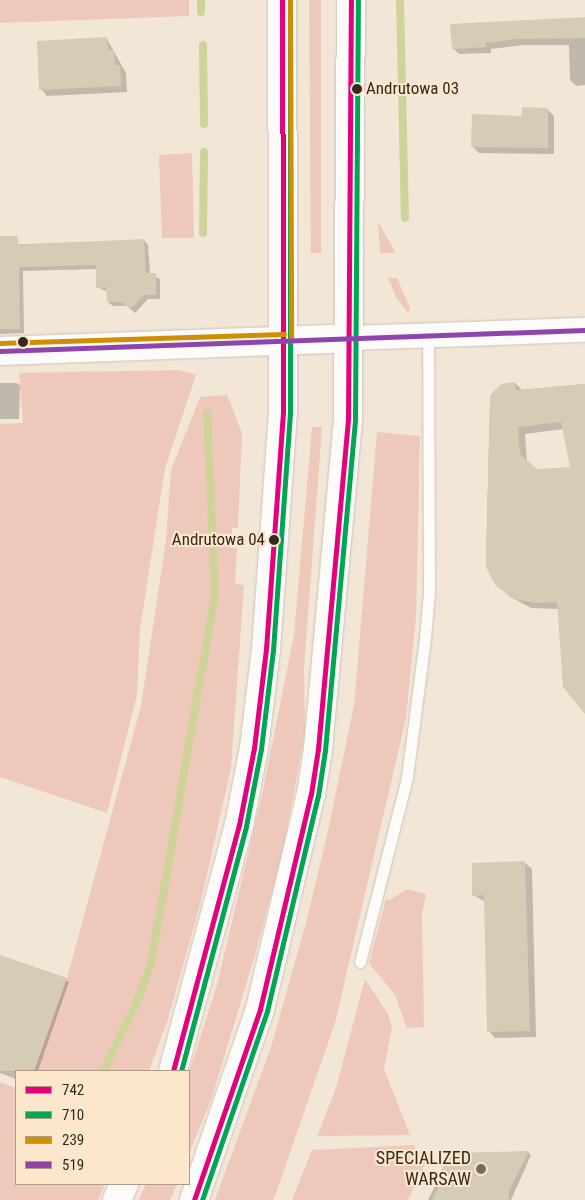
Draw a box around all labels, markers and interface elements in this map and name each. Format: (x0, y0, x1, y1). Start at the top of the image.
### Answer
place label: Andrutowa 03 (366, 79, 459, 99)
marker: Andrutowa 03 (352, 84, 362, 94)
unlabelled marker (18, 337, 28, 347)
place label: Andrutowa 04 (172, 530, 265, 550)
marker: Andrutowa 04 (269, 535, 279, 545)
legend (15, 1070, 190, 1185)
text: 742 (62, 1081, 84, 1099)
text: 710 (62, 1106, 84, 1124)
text: 239 (62, 1131, 84, 1149)
place label: SPECIALIZED WARSAW (376, 1148, 471, 1190)
text: 519 (62, 1156, 84, 1174)
marker: SPECIALIZED WARSAW (475, 1163, 487, 1175)

